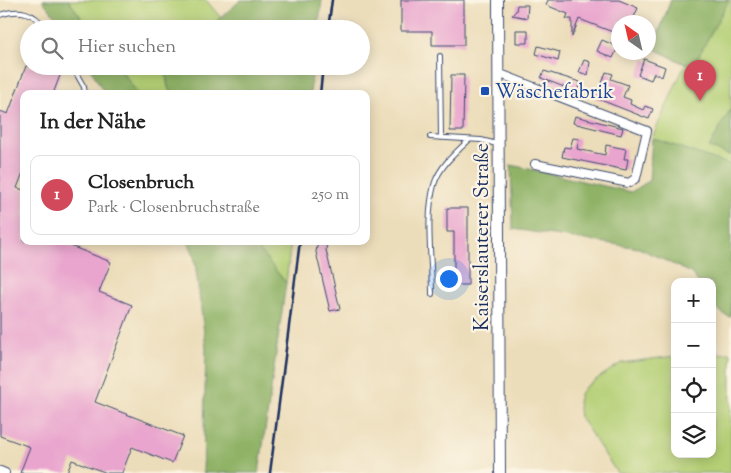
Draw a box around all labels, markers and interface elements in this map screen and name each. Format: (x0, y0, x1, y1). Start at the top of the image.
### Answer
north arrow (611, 15, 656, 60)
search box (20, 20, 370, 75)
icon: search (38, 34, 66, 62)
text: Hier suchen (78, 34, 176, 61)
pin: 1 (684, 60, 716, 101)
place label: Wäschefabrik (495, 79, 614, 108)
marker: Wäschefabrik (479, 85, 491, 97)
text: In der Nähe (40, 108, 146, 138)
street label: Kaiserslauterer Straße (469, 143, 498, 331)
text: Closenbruch (88, 170, 194, 197)
text: 1 (54, 184, 60, 207)
text: 250 m (311, 184, 349, 207)
text: Park · Closenbruchstraße (88, 197, 260, 220)
your location (436, 266, 462, 292)
map controls (671, 278, 716, 458)
button: + (671, 278, 716, 323)
button: − (671, 323, 716, 368)
button: locate (671, 368, 716, 413)
button: layers (671, 413, 716, 458)

